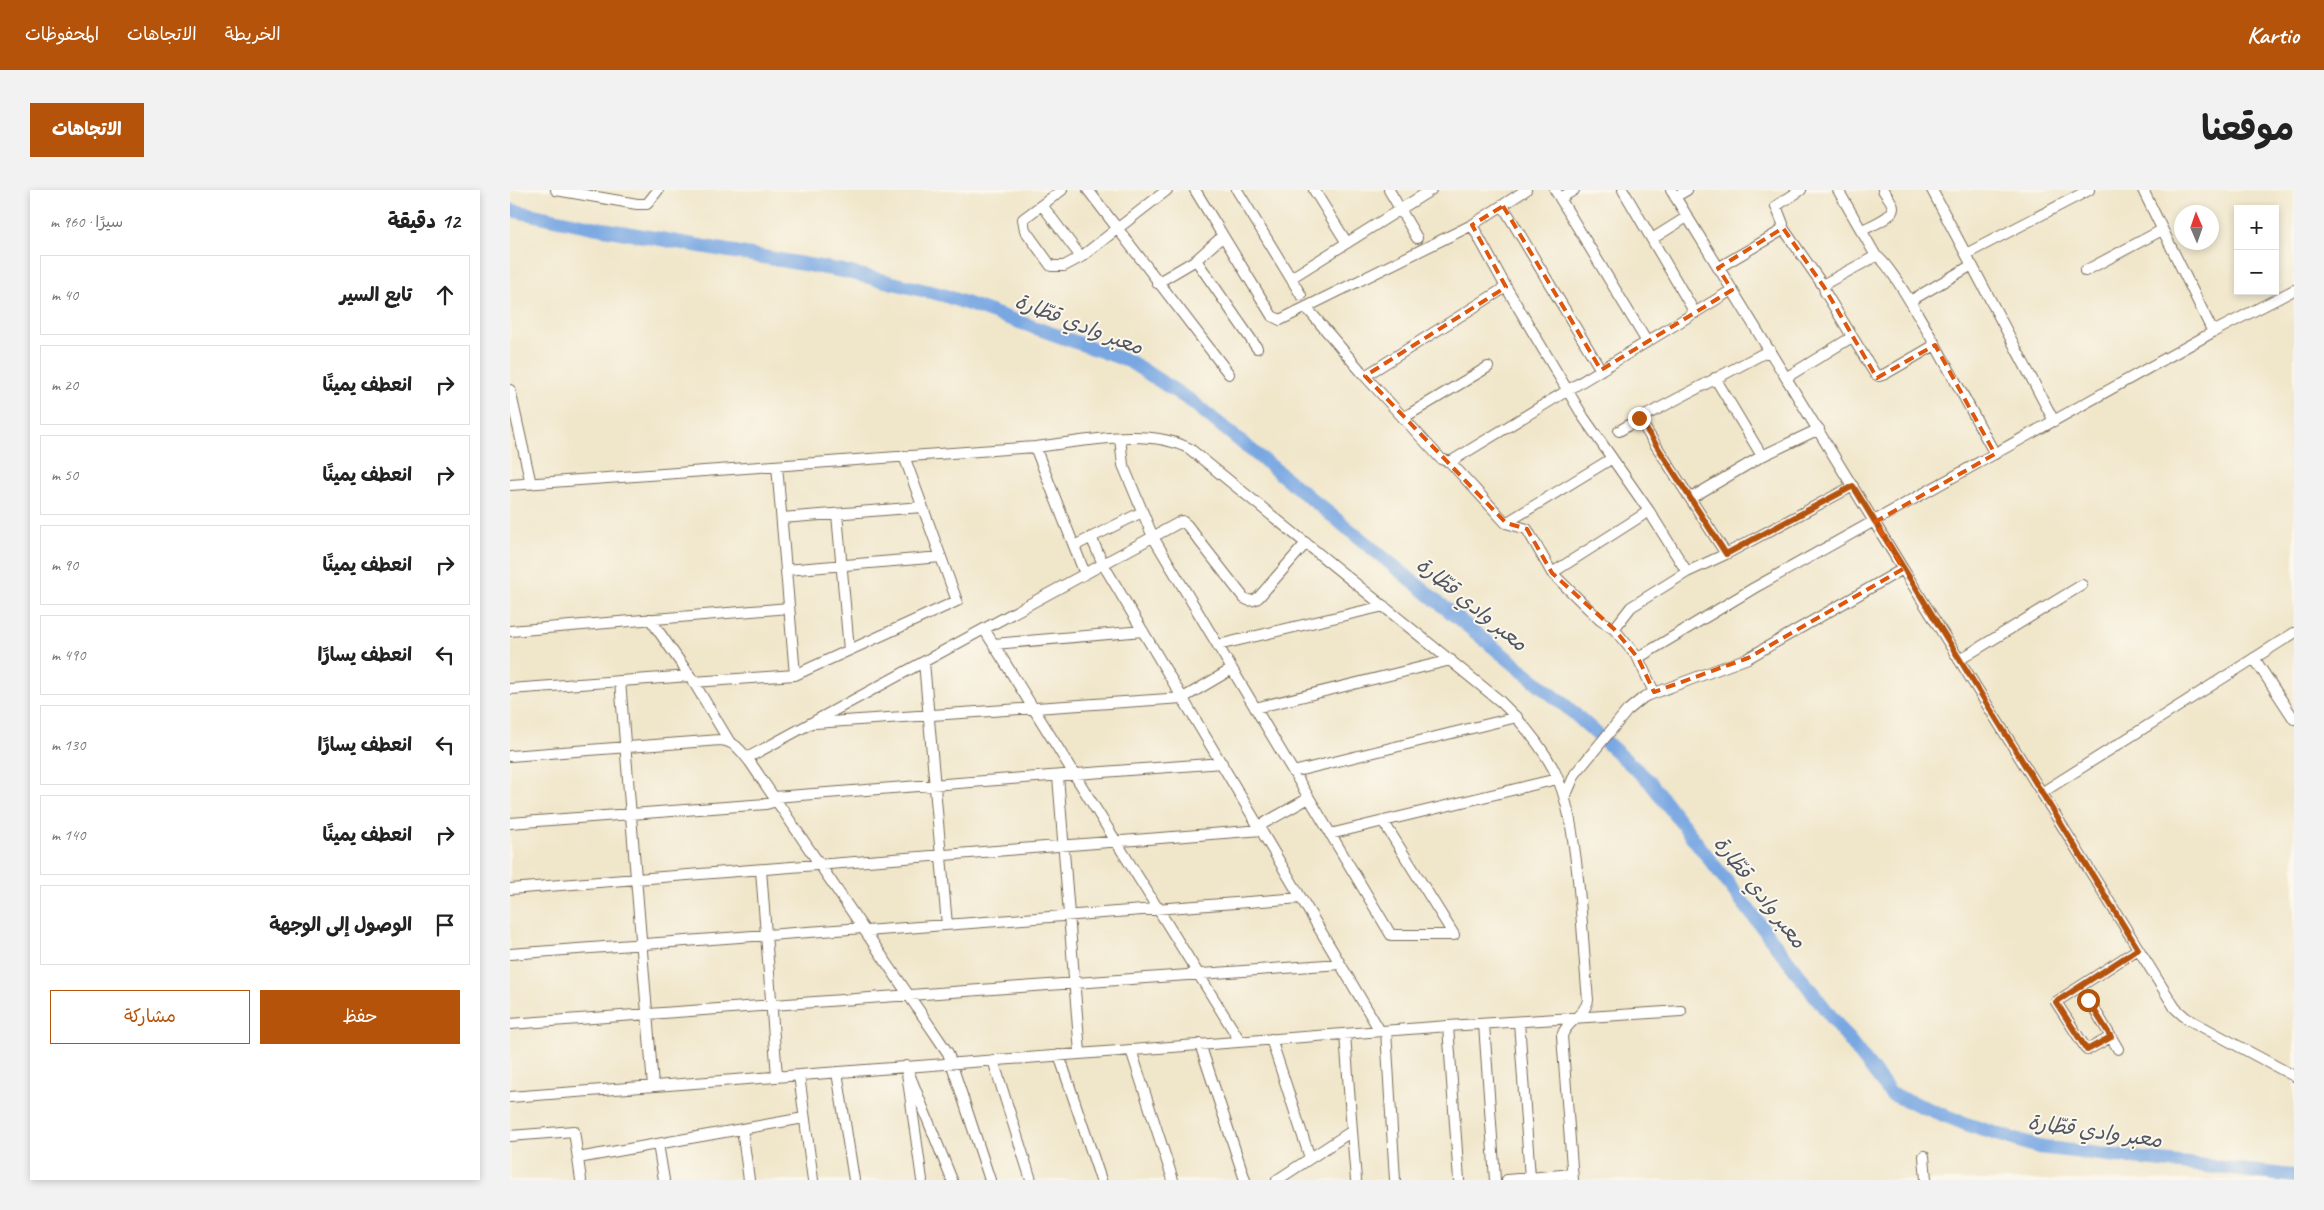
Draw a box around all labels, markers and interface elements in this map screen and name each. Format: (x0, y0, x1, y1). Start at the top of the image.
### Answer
text: Kartio (2247, 20, 2299, 50)
text: المحفوظات (25, 23, 99, 45)
text: الاتجاهات (127, 23, 197, 45)
text: الخريطة (225, 23, 281, 45)
button: الاتجاهات (30, 103, 144, 157)
text: موقعنا (2201, 106, 2294, 151)
north arrow (2174, 205, 2219, 250)
map controls (2234, 205, 2279, 295)
button: + (2234, 205, 2279, 250)
text: 12 دقيقة (388, 208, 460, 234)
text: سيرًا · 960 m (50, 212, 123, 232)
button: − (2234, 250, 2279, 295)
icon: ahead (431, 281, 459, 309)
text: تابع السير (340, 283, 412, 307)
text: 40 m (51, 285, 78, 305)
water label: معبر وادي قطّارة (1011, 288, 1147, 362)
icon: right (431, 371, 459, 399)
text: انعطف يمينًا (323, 373, 412, 397)
text: 20 m (51, 375, 78, 395)
route end (1628, 407, 1651, 430)
icon: right (431, 461, 459, 489)
text: انعطف يمينًا (323, 463, 412, 487)
text: 50 m (51, 465, 78, 485)
icon: right (431, 551, 459, 579)
water label: معبر وادي قطّارة (1410, 551, 1533, 659)
text: انعطف يمينًا (323, 553, 412, 577)
text: 90 m (51, 555, 78, 575)
icon: left (431, 641, 459, 669)
text: انعطف يسارًا (318, 643, 412, 667)
text: 490 m (51, 645, 85, 665)
icon: left (431, 731, 459, 759)
text: انعطف يسارًا (318, 733, 412, 757)
text: 130 m (51, 735, 85, 755)
icon: right (431, 821, 459, 849)
text: انعطف يمينًا (323, 823, 412, 847)
text: 140 m (51, 825, 85, 845)
water label: معبر وادي قطّارة (1707, 831, 1812, 955)
icon: arrive (431, 911, 459, 939)
text: الوصول إلى الوجهة (269, 913, 412, 937)
route start (2077, 989, 2100, 1012)
button: مشاركة (50, 990, 250, 1044)
button: حفظ (260, 990, 460, 1044)
water label: معبر وادي قطّارة (2026, 1109, 2164, 1155)

